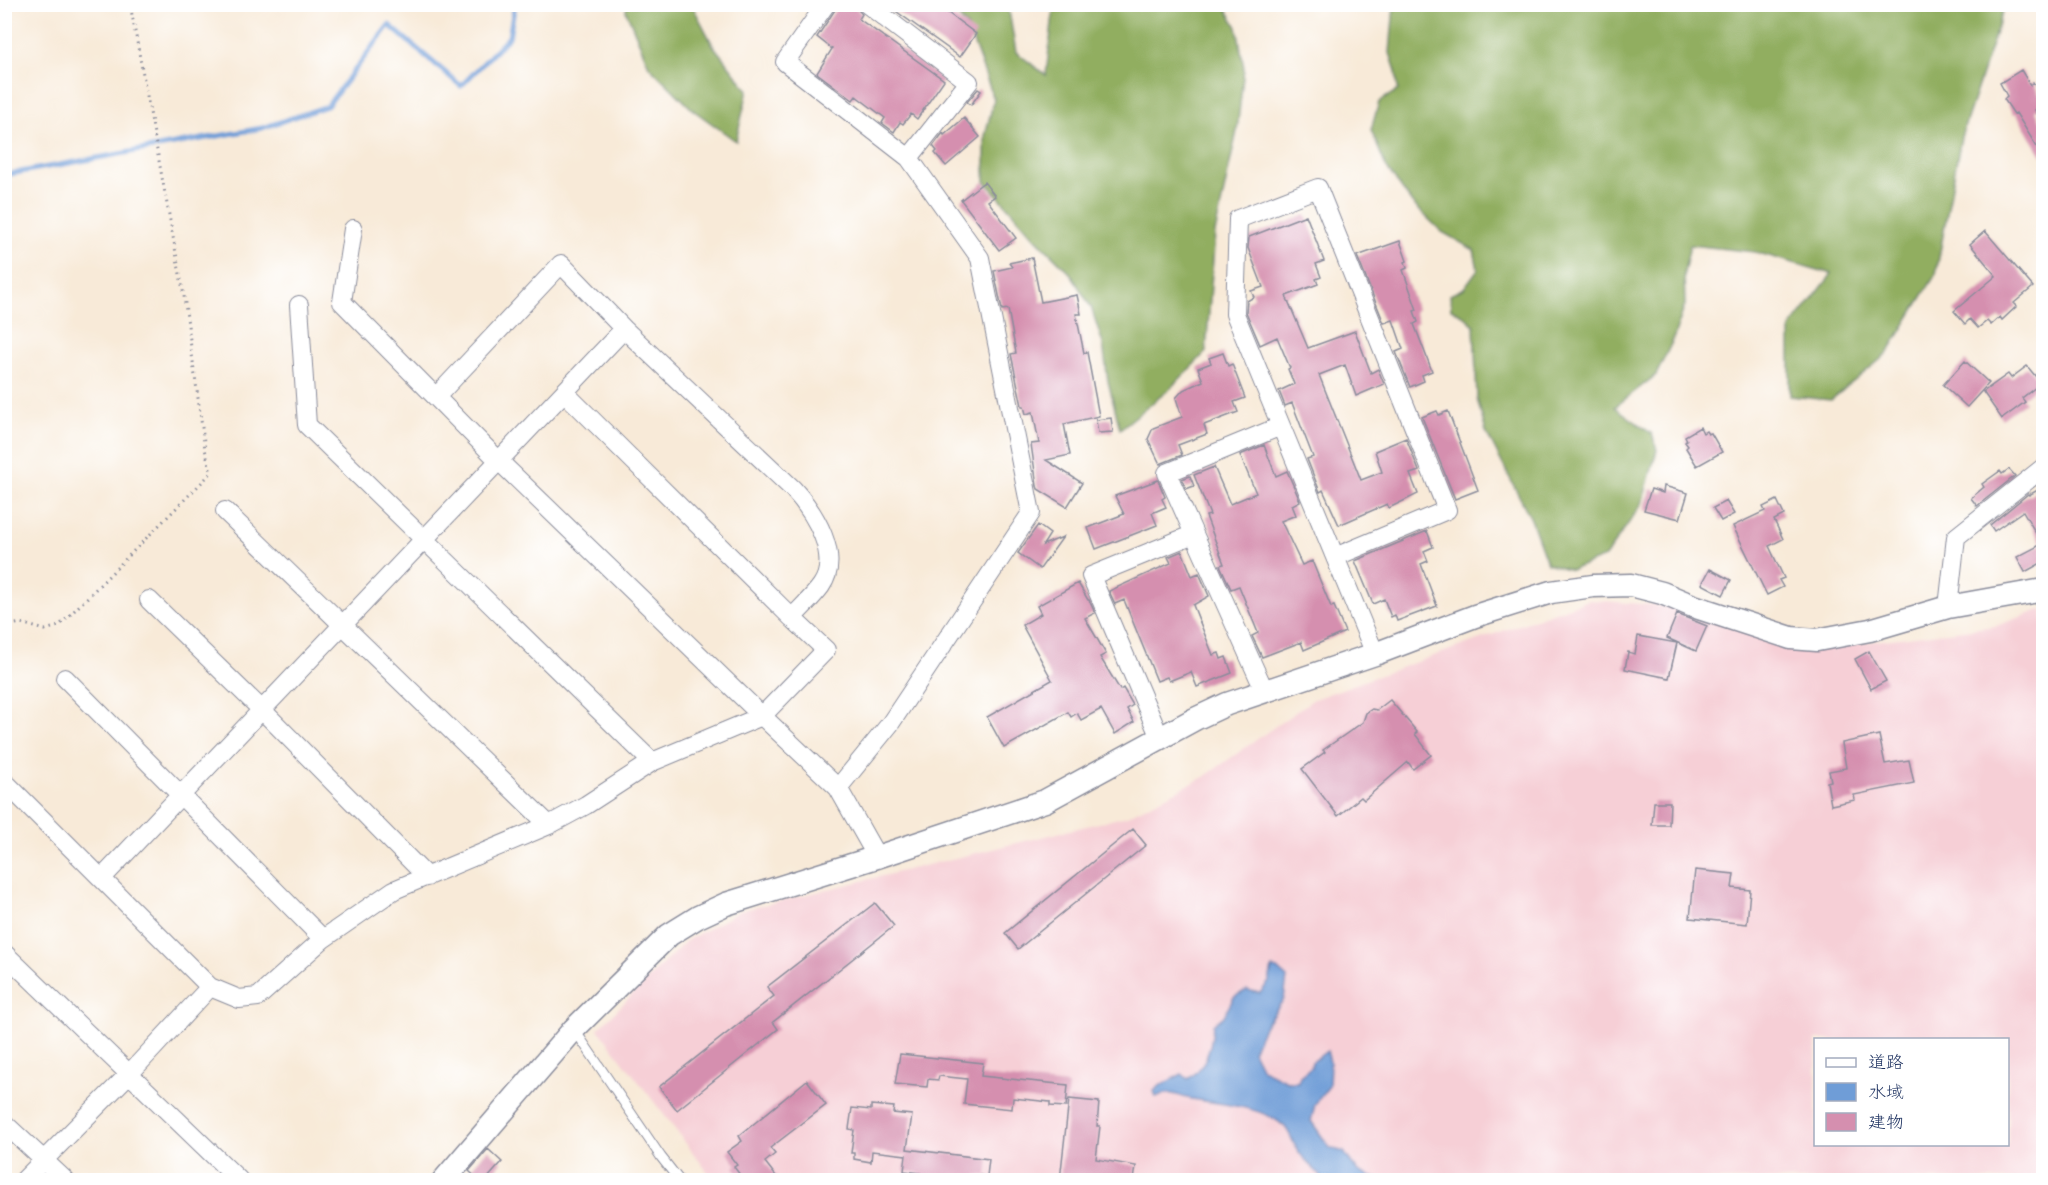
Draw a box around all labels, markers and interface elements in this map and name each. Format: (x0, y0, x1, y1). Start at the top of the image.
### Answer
legend (1814, 1038, 2009, 1146)
text: 道路 (1868, 1050, 1904, 1075)
text: 水域 (1868, 1080, 1904, 1105)
text: 建物 (1868, 1110, 1904, 1135)

